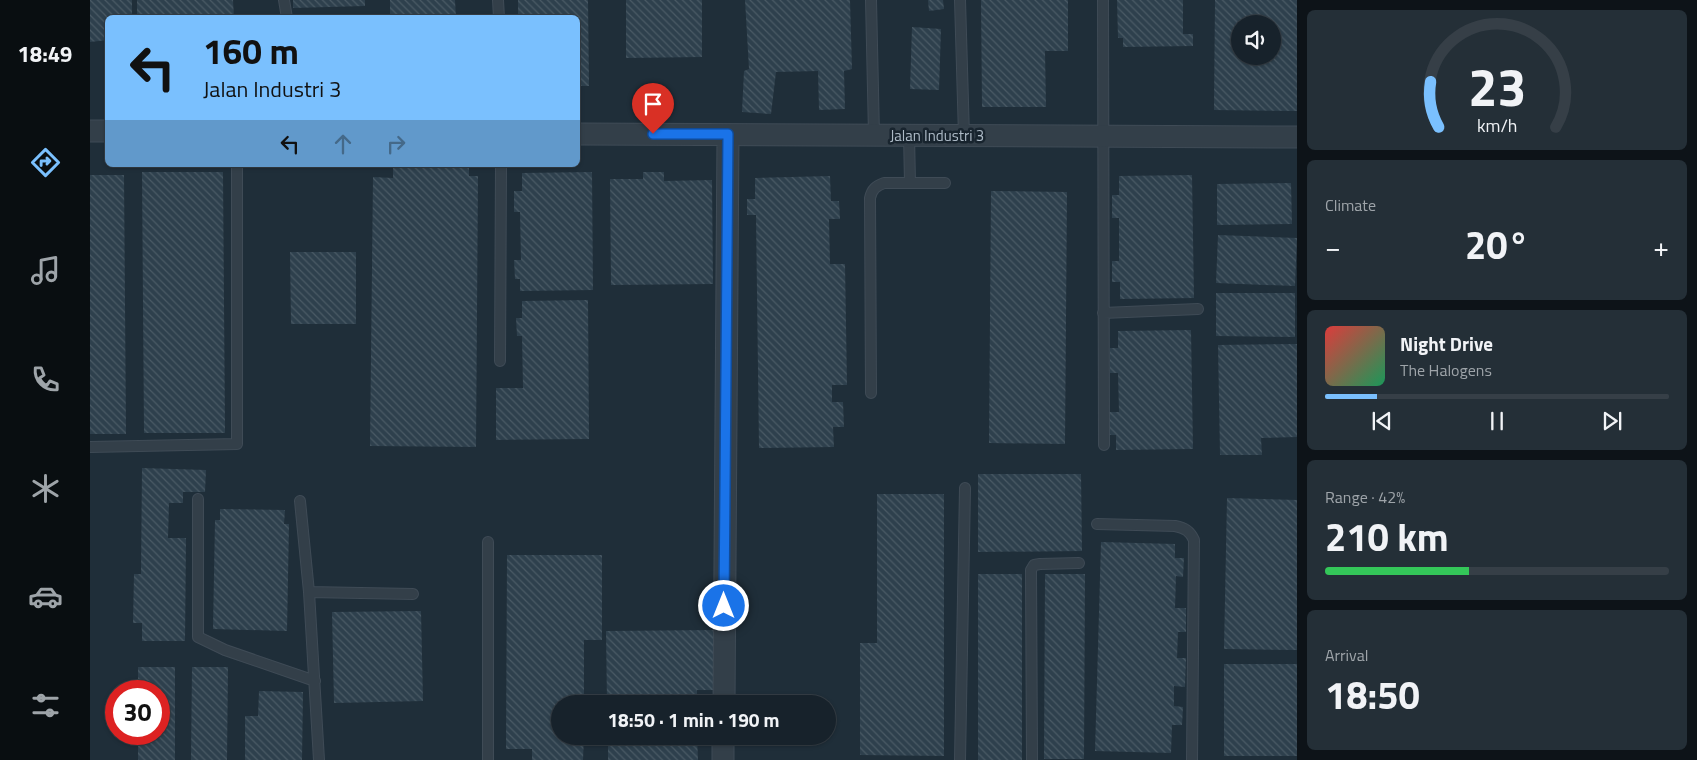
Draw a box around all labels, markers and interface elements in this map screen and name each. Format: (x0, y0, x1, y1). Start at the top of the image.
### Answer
map controls (1231, 15, 1281, 65)
button: sound (1231, 15, 1281, 65)
text: 160 m (203, 24, 299, 78)
icon: left (120, 35, 185, 100)
text: 18:49 (18, 37, 72, 71)
text: 23 (1468, 47, 1526, 126)
text: Jalan Industri 3 (203, 72, 341, 106)
pin (632, 83, 674, 134)
icon: arrive (639, 90, 667, 118)
text: km/h (1477, 112, 1517, 139)
street label: Jalan Industri 3 (890, 124, 984, 147)
icon: left (276, 130, 304, 158)
icon: ahead (329, 130, 357, 158)
icon: right (382, 130, 410, 158)
icon: directions (28, 145, 63, 180)
text: Climate (1325, 193, 1376, 217)
text: 20° (1465, 216, 1529, 274)
text: − (1325, 225, 1341, 268)
text: + (1653, 225, 1669, 268)
icon: music (28, 253, 63, 288)
text: Night Drive (1400, 329, 1493, 358)
text: The Halogens (1400, 358, 1492, 382)
icon: phone (28, 362, 63, 397)
icon: previous (1368, 407, 1396, 435)
icon: pause (1483, 407, 1511, 435)
icon: next (1598, 407, 1626, 435)
icon: climate (28, 471, 63, 506)
text: Range · 42% (1325, 485, 1405, 509)
text: 210 km (1325, 508, 1449, 566)
icon: car (28, 579, 63, 614)
position arrow (697, 579, 749, 631)
text: Arrival (1325, 643, 1368, 667)
text: 18:50 (1325, 666, 1420, 724)
speed limit sign: 30 (105, 680, 170, 745)
icon: filters (28, 688, 63, 723)
text: 18:50 · 1 min · 190 m (607, 705, 780, 734)

